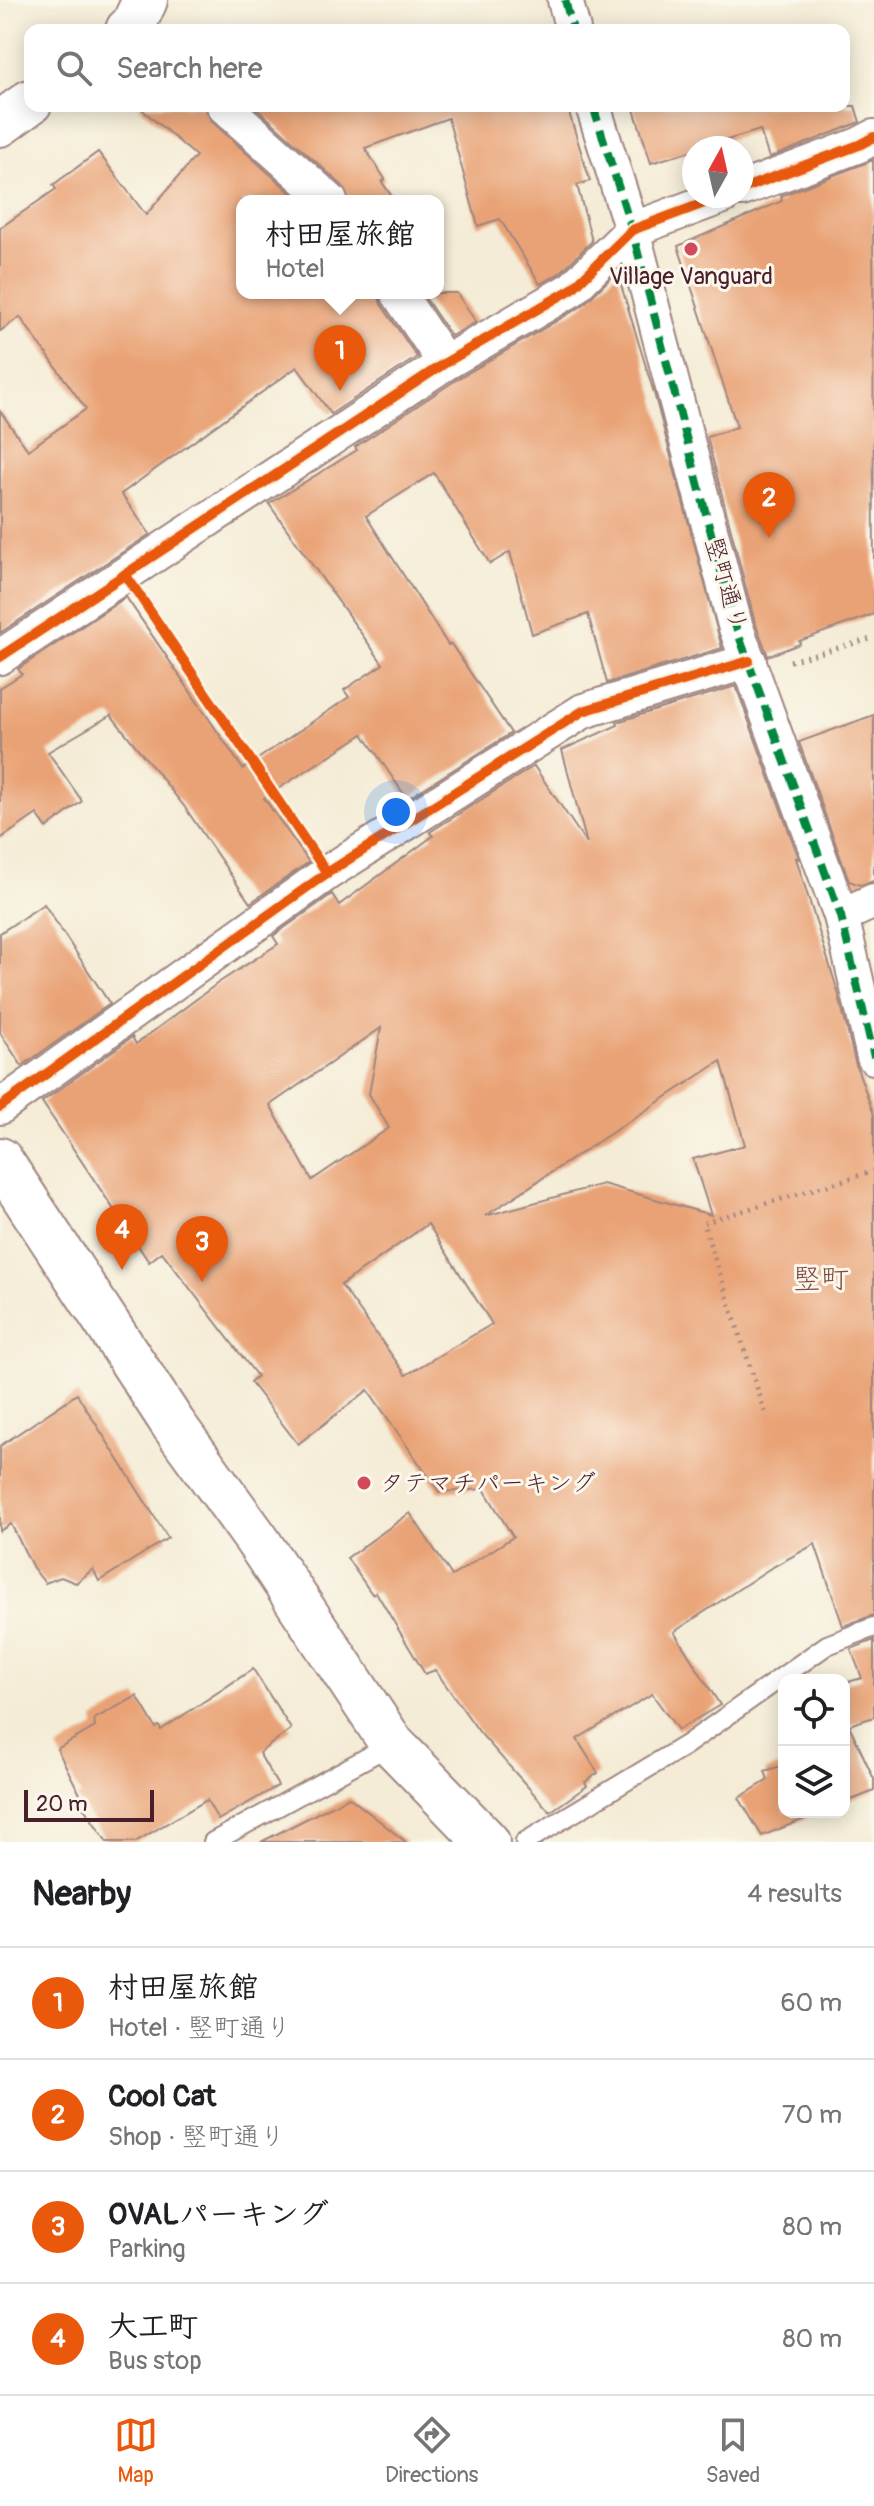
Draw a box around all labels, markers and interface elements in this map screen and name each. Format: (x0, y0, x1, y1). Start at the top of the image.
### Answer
search box (24, 24, 850, 112)
icon: search (52, 46, 96, 90)
text: Search here (116, 50, 263, 87)
north arrow (682, 136, 754, 208)
popup (236, 195, 444, 299)
text: 村田屋旅館 (265, 216, 415, 253)
marker: Village Vanguard (682, 240, 700, 258)
text: Hotel (265, 253, 325, 285)
place label: Village Vanguard (609, 262, 773, 291)
pin: 1 (314, 325, 366, 391)
pin: 2 (743, 472, 795, 538)
street label: 竪町通り (699, 534, 753, 634)
your location (376, 792, 416, 832)
pin: 4 (96, 1204, 148, 1270)
pin: 3 (176, 1216, 228, 1282)
district label: 竪町 (793, 1262, 849, 1297)
place label: タテマチパーキング (380, 1469, 596, 1498)
marker: タテマチパーキング (355, 1474, 373, 1492)
map controls (778, 1674, 850, 1818)
button: locate (778, 1674, 850, 1746)
button: layers (778, 1746, 850, 1818)
scale bar (24, 1786, 154, 1822)
text: 20 m (36, 1790, 88, 1818)
text: Nearby (32, 1873, 131, 1916)
text: 4 results (747, 1878, 842, 1910)
text: 村田屋旅館 (108, 1969, 258, 2006)
text: 1 (53, 1987, 63, 2019)
text: 60 m (780, 1987, 842, 2019)
text: Hotel · 竪町通り (108, 2012, 292, 2044)
text: Cool Cat (108, 2078, 216, 2115)
text: 2 (51, 2099, 65, 2131)
text: 70 m (782, 2099, 842, 2131)
text: Shop · 竪町通り (108, 2121, 286, 2153)
text: OVALパーキング (108, 2196, 329, 2233)
text: 3 (51, 2211, 65, 2243)
text: 80 m (782, 2211, 842, 2243)
text: Parking (108, 2233, 186, 2265)
text: 大工町 (108, 2308, 198, 2345)
text: 4 (50, 2323, 66, 2355)
text: 80 m (782, 2323, 842, 2355)
text: Bus stop (108, 2345, 202, 2377)
tab: Map (114, 2413, 158, 2489)
tab: Directions (385, 2413, 478, 2489)
tab: Saved (706, 2413, 760, 2489)

